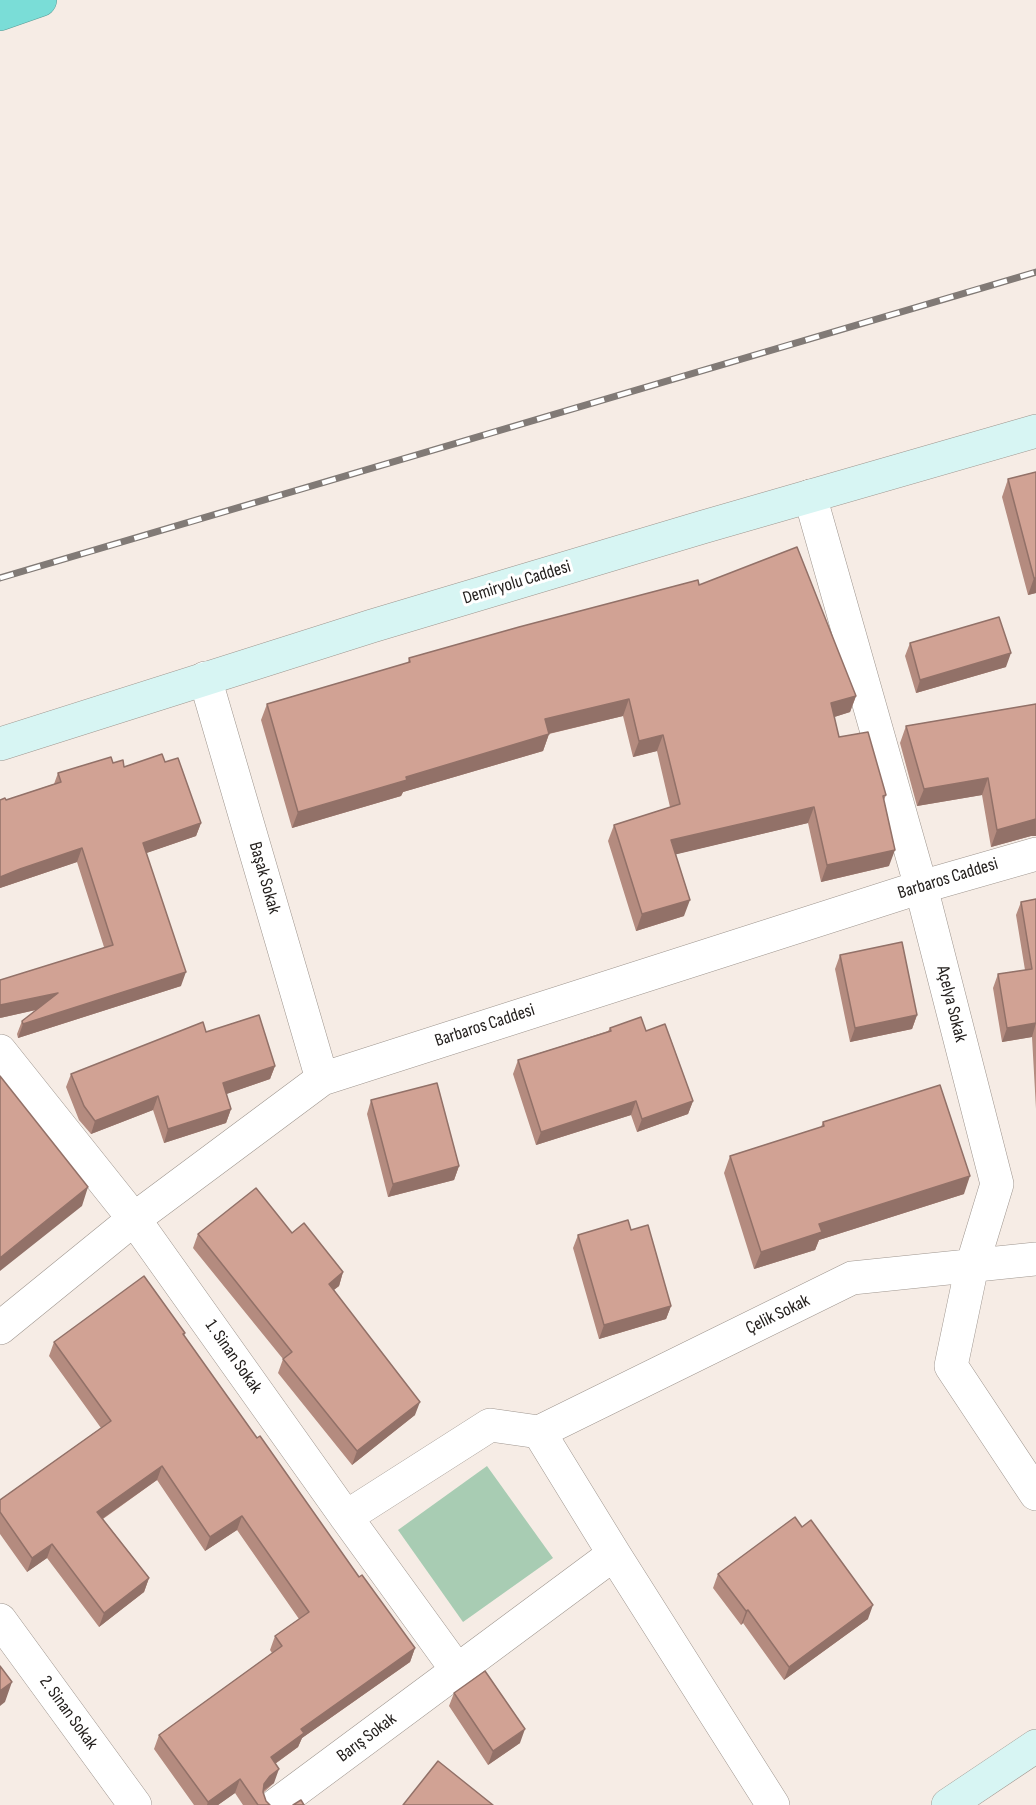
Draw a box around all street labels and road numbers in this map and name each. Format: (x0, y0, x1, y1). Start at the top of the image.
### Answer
street label: Demiryolu Caddesi (460, 556, 574, 610)
street label: Başak Sokak (243, 840, 285, 916)
street label: Barbaros Caddesi (895, 854, 1001, 904)
street label: Açelya Sokak (931, 964, 971, 1044)
street label: Barbaros Caddesi (432, 1000, 538, 1052)
street label: Çelik Sokak (742, 1290, 814, 1340)
street label: 1. Sinan Sokak (200, 1316, 266, 1398)
street label: 2. Sinan Sokak (34, 1672, 102, 1754)
street label: Barış Sokak (333, 1709, 401, 1767)

